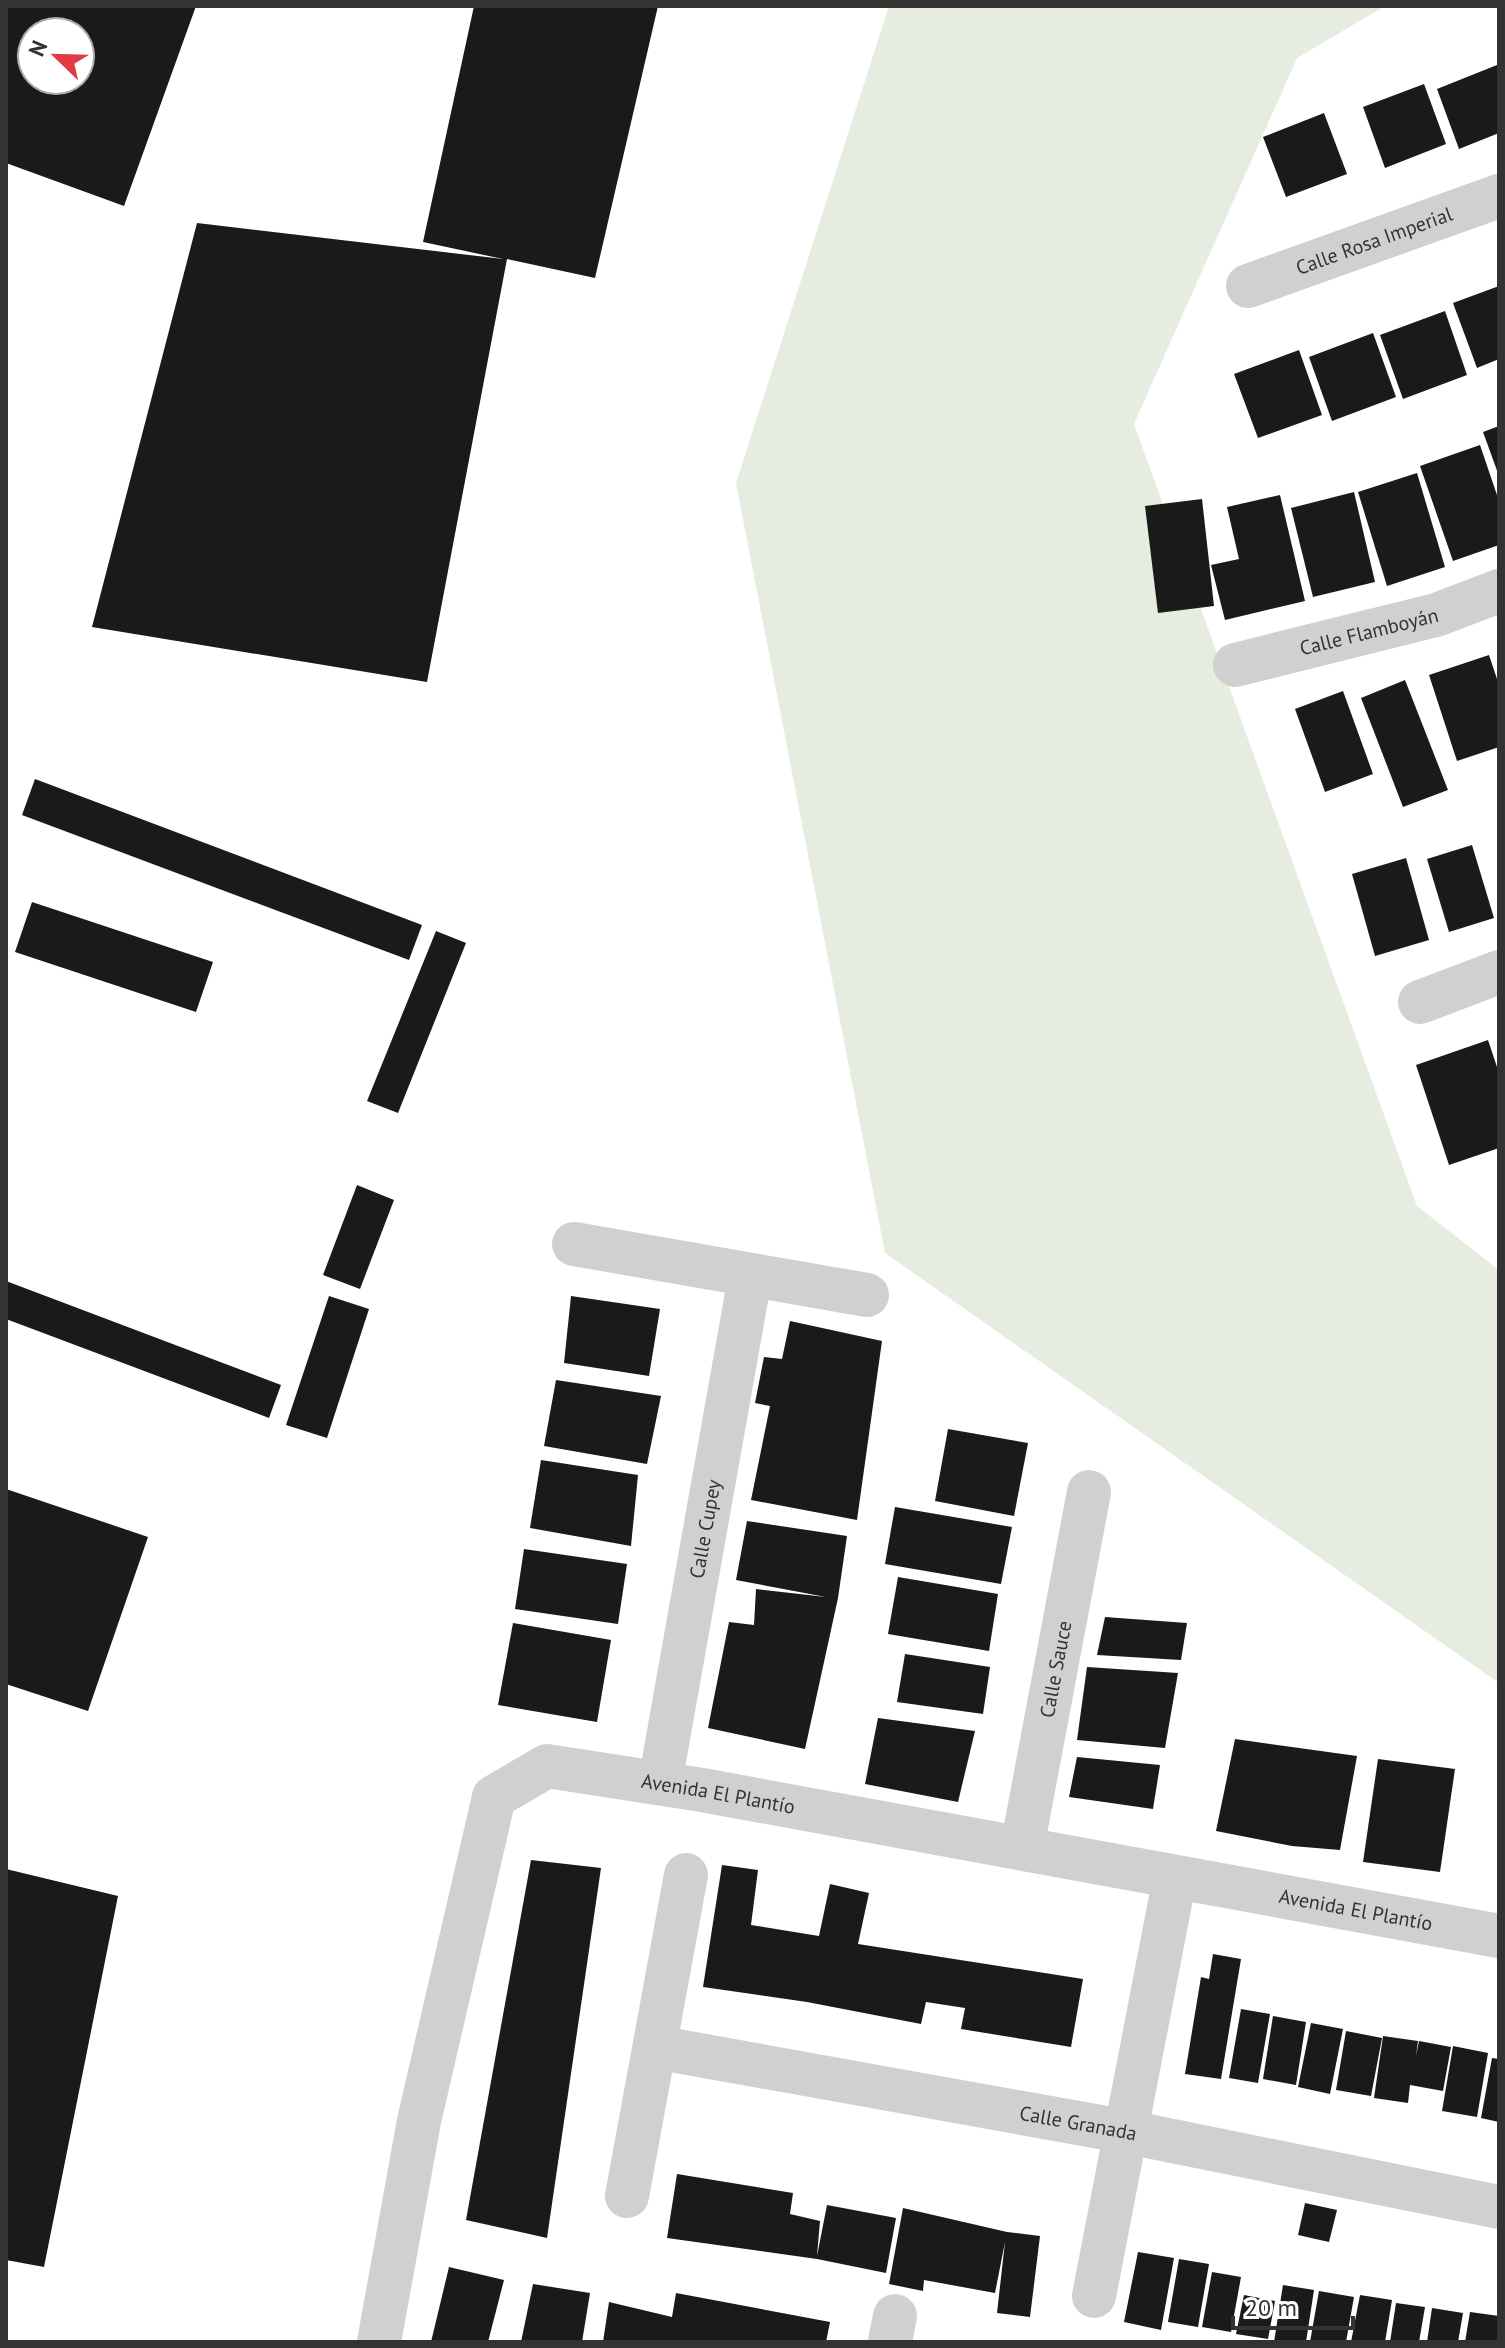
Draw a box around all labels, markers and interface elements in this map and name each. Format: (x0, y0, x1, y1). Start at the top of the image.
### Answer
north arrow (16, 16, 96, 96)
text: N (22, 36, 53, 60)
street label: Calle Rosa Imperial (1292, 201, 1456, 281)
street label: Calle Flamboyán (1297, 602, 1441, 661)
street label: Calle Cupey (684, 1477, 727, 1580)
street label: Calle Sauce (1034, 1618, 1078, 1720)
street label: Avenida El Plantío (639, 1768, 797, 1820)
street label: Avenida El Plantío (1277, 1883, 1435, 1937)
street label: Calle Granada (1017, 2100, 1139, 2146)
scale bar (1233, 2280, 1353, 2330)
text: 20 m (1245, 2292, 1297, 2323)

